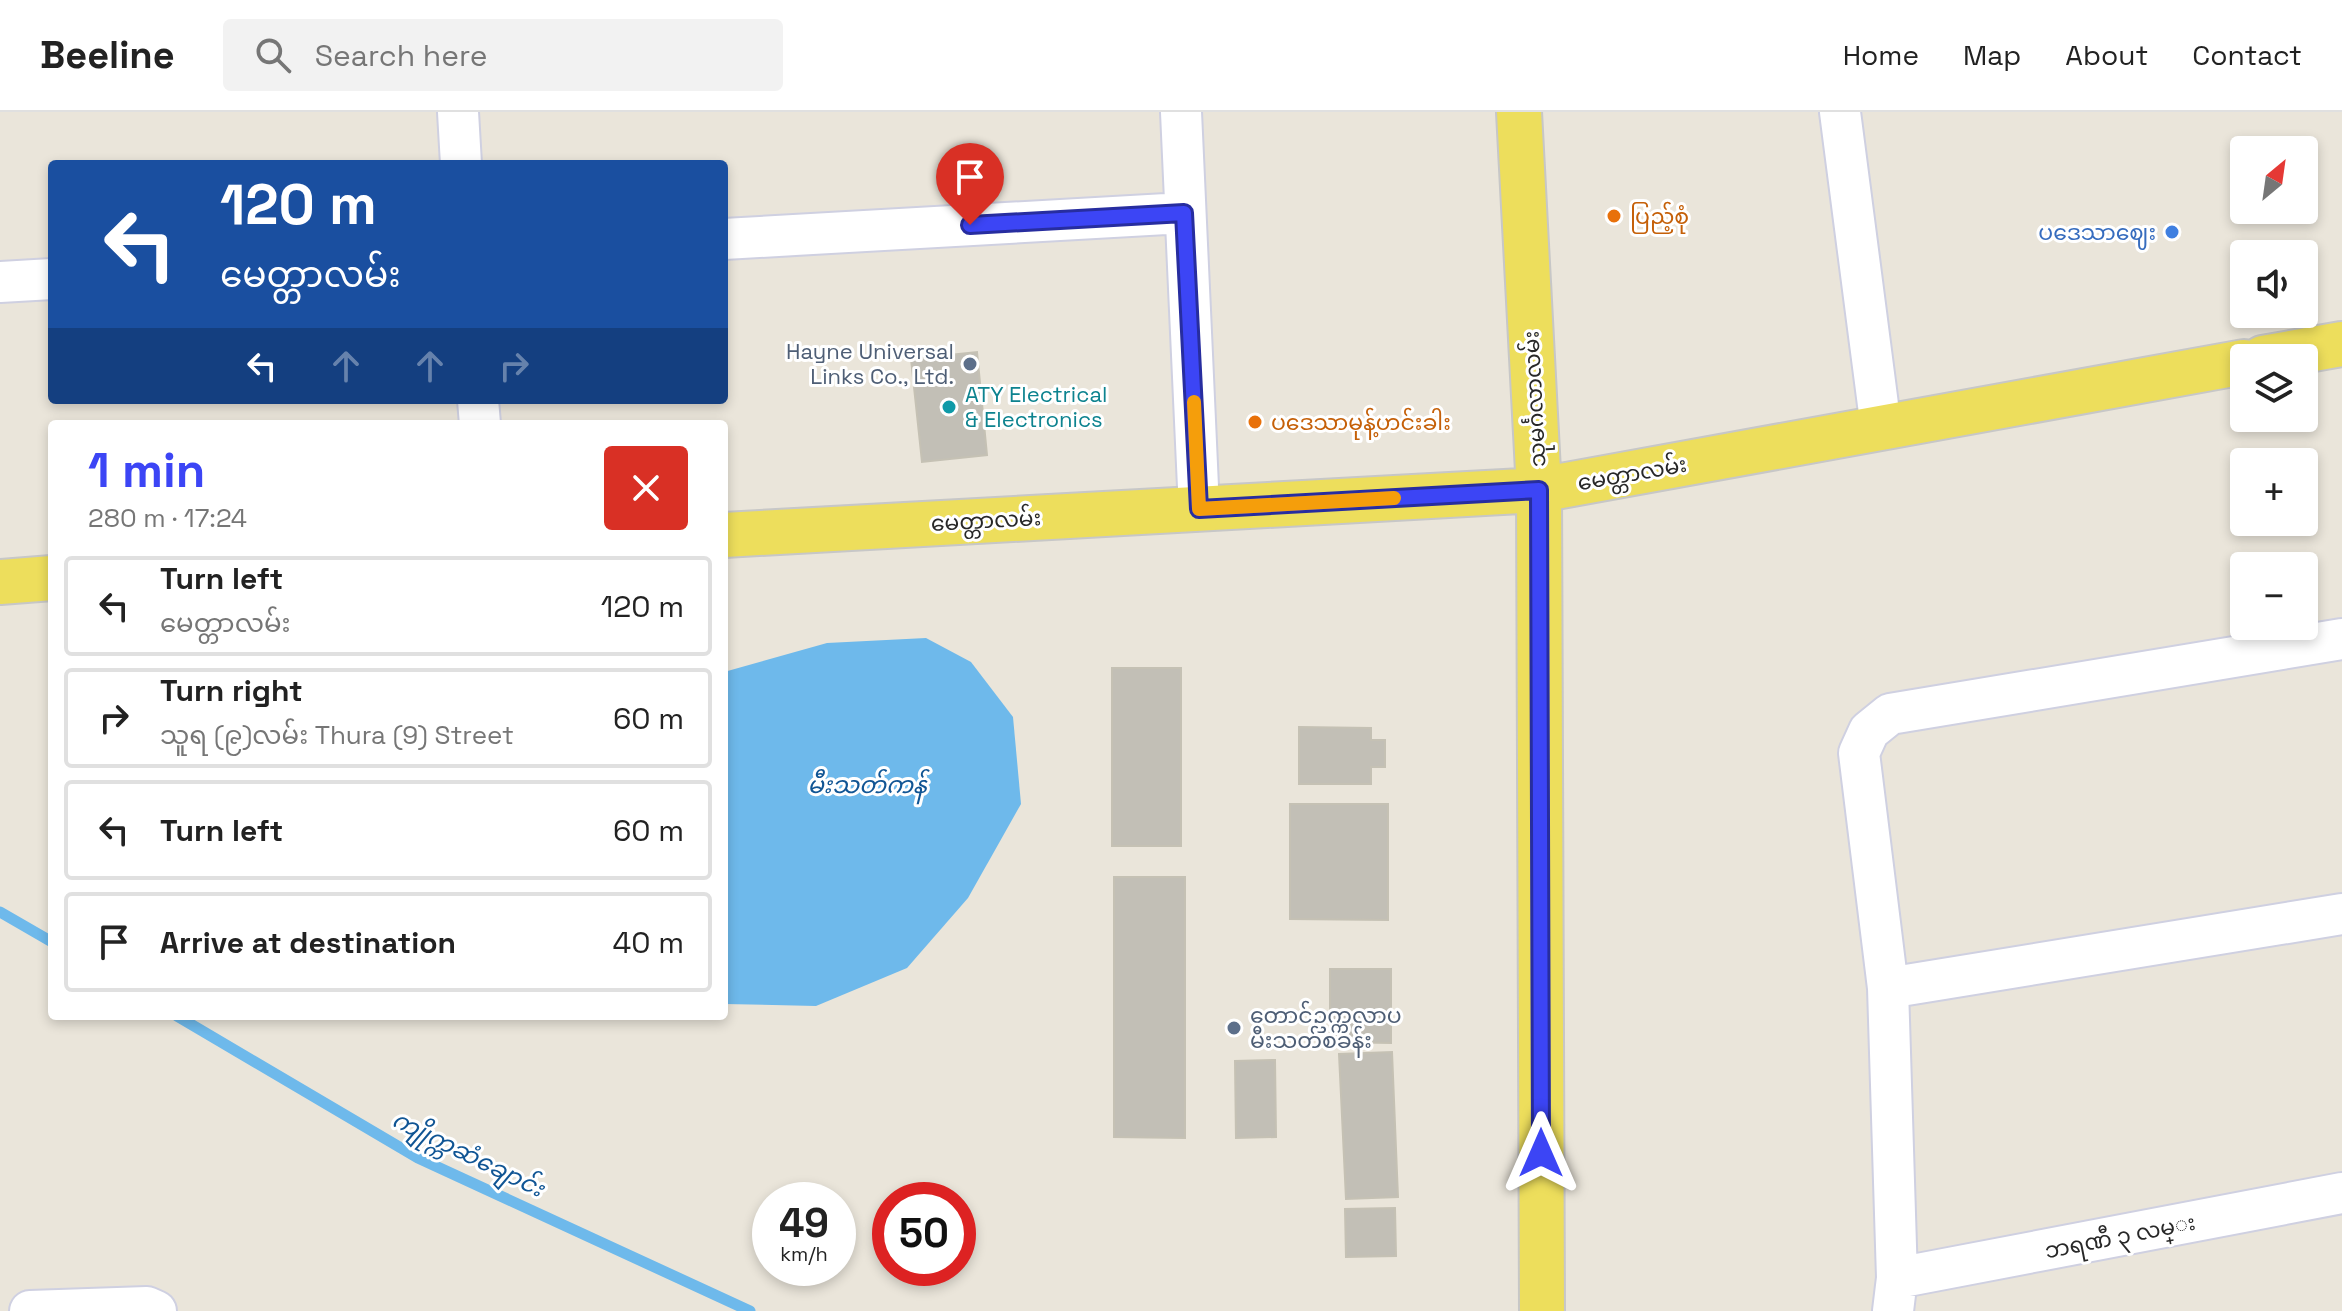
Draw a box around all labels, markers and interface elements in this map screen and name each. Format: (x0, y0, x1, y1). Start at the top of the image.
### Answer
search box (223, 19, 783, 91)
text: Beeline (40, 31, 175, 79)
icon: search (251, 33, 295, 77)
text: Search here (315, 36, 488, 75)
text: Home (1843, 37, 1919, 73)
text: Map (1963, 37, 2021, 73)
text: About (2065, 37, 2148, 73)
text: Contact (2192, 37, 2302, 73)
north arrow (2230, 136, 2318, 224)
map controls (2230, 136, 2318, 640)
pin (936, 143, 1004, 225)
icon: arrive (948, 155, 992, 199)
text: 120 m (220, 169, 377, 240)
icon: left (88, 192, 192, 296)
place label: ပြည့်စုံ (1630, 201, 1689, 234)
marker: ပြည့်စုံ (1605, 207, 1623, 225)
place label: ပဒေသာဈေး (2038, 218, 2156, 250)
marker: ပဒေသာဈေး (2163, 223, 2181, 241)
button: sound (2230, 240, 2318, 328)
text: မေတ္တာလမ်း (220, 252, 401, 298)
street label: သုမင်္ဂလာလမ်း (1515, 330, 1556, 468)
place label: Hayne Universal Links Co., Ltd. (786, 337, 954, 390)
icon: left (240, 344, 284, 388)
icon: ahead (324, 344, 368, 388)
icon: ahead (408, 344, 452, 388)
icon: right (492, 344, 536, 388)
button: layers (2230, 344, 2318, 432)
marker: Hayne Universal Links Co., Ltd. (961, 355, 979, 373)
place label: ATY Electrical & Electronics (965, 380, 1107, 433)
marker: ATY Electrical & Electronics (940, 398, 958, 416)
place label: ပဒေသာမုန့်ဟင်းခါး (1271, 407, 1451, 440)
marker: ပဒေသာမုန့်ဟင်းခါး (1246, 413, 1264, 431)
text: 1 min (88, 440, 205, 501)
button: close (604, 446, 688, 530)
button: + (2230, 448, 2318, 536)
street label: မေတ္တာလမ်း (1575, 449, 1690, 500)
text: 280 m · 17:24 (88, 501, 247, 535)
street label: မေတ္တာလမ်း (930, 502, 1042, 541)
button: − (2230, 552, 2318, 640)
text: Turn left (160, 559, 283, 598)
icon: left (92, 584, 136, 628)
text: 120 m (601, 587, 684, 626)
text: မေတ္တာလမ်း (160, 606, 291, 640)
text: Turn right (160, 671, 303, 710)
icon: right (92, 696, 136, 740)
text: 60 m (613, 699, 684, 738)
text: သူရ (၉)လမ်း Thura (9) Street (160, 718, 514, 752)
water label: မီးသတ်ကန် (807, 768, 930, 805)
icon: left (92, 808, 136, 852)
text: Turn left (160, 811, 283, 850)
text: 60 m (613, 811, 684, 850)
icon: arrive (92, 920, 136, 964)
text: Arrive at destination (160, 923, 456, 962)
text: 40 m (613, 923, 684, 962)
place label: တောင်ဥက္ကလာပ မီးသတ်စခန်း (1250, 1000, 1402, 1058)
marker: တောင်ဥက္ကလာပ မီးသတ်စခန်း (1225, 1019, 1243, 1037)
water label: ကျိုက္ကဆံချောင်း (385, 1102, 551, 1209)
position arrow (1499, 1111, 1583, 1195)
speed limit sign: 50 (872, 1182, 976, 1286)
text: 49 (779, 1198, 829, 1249)
street label: ဘရဏီ ၃ လမ္း (2042, 1207, 2198, 1268)
text: km/h (780, 1241, 828, 1267)

